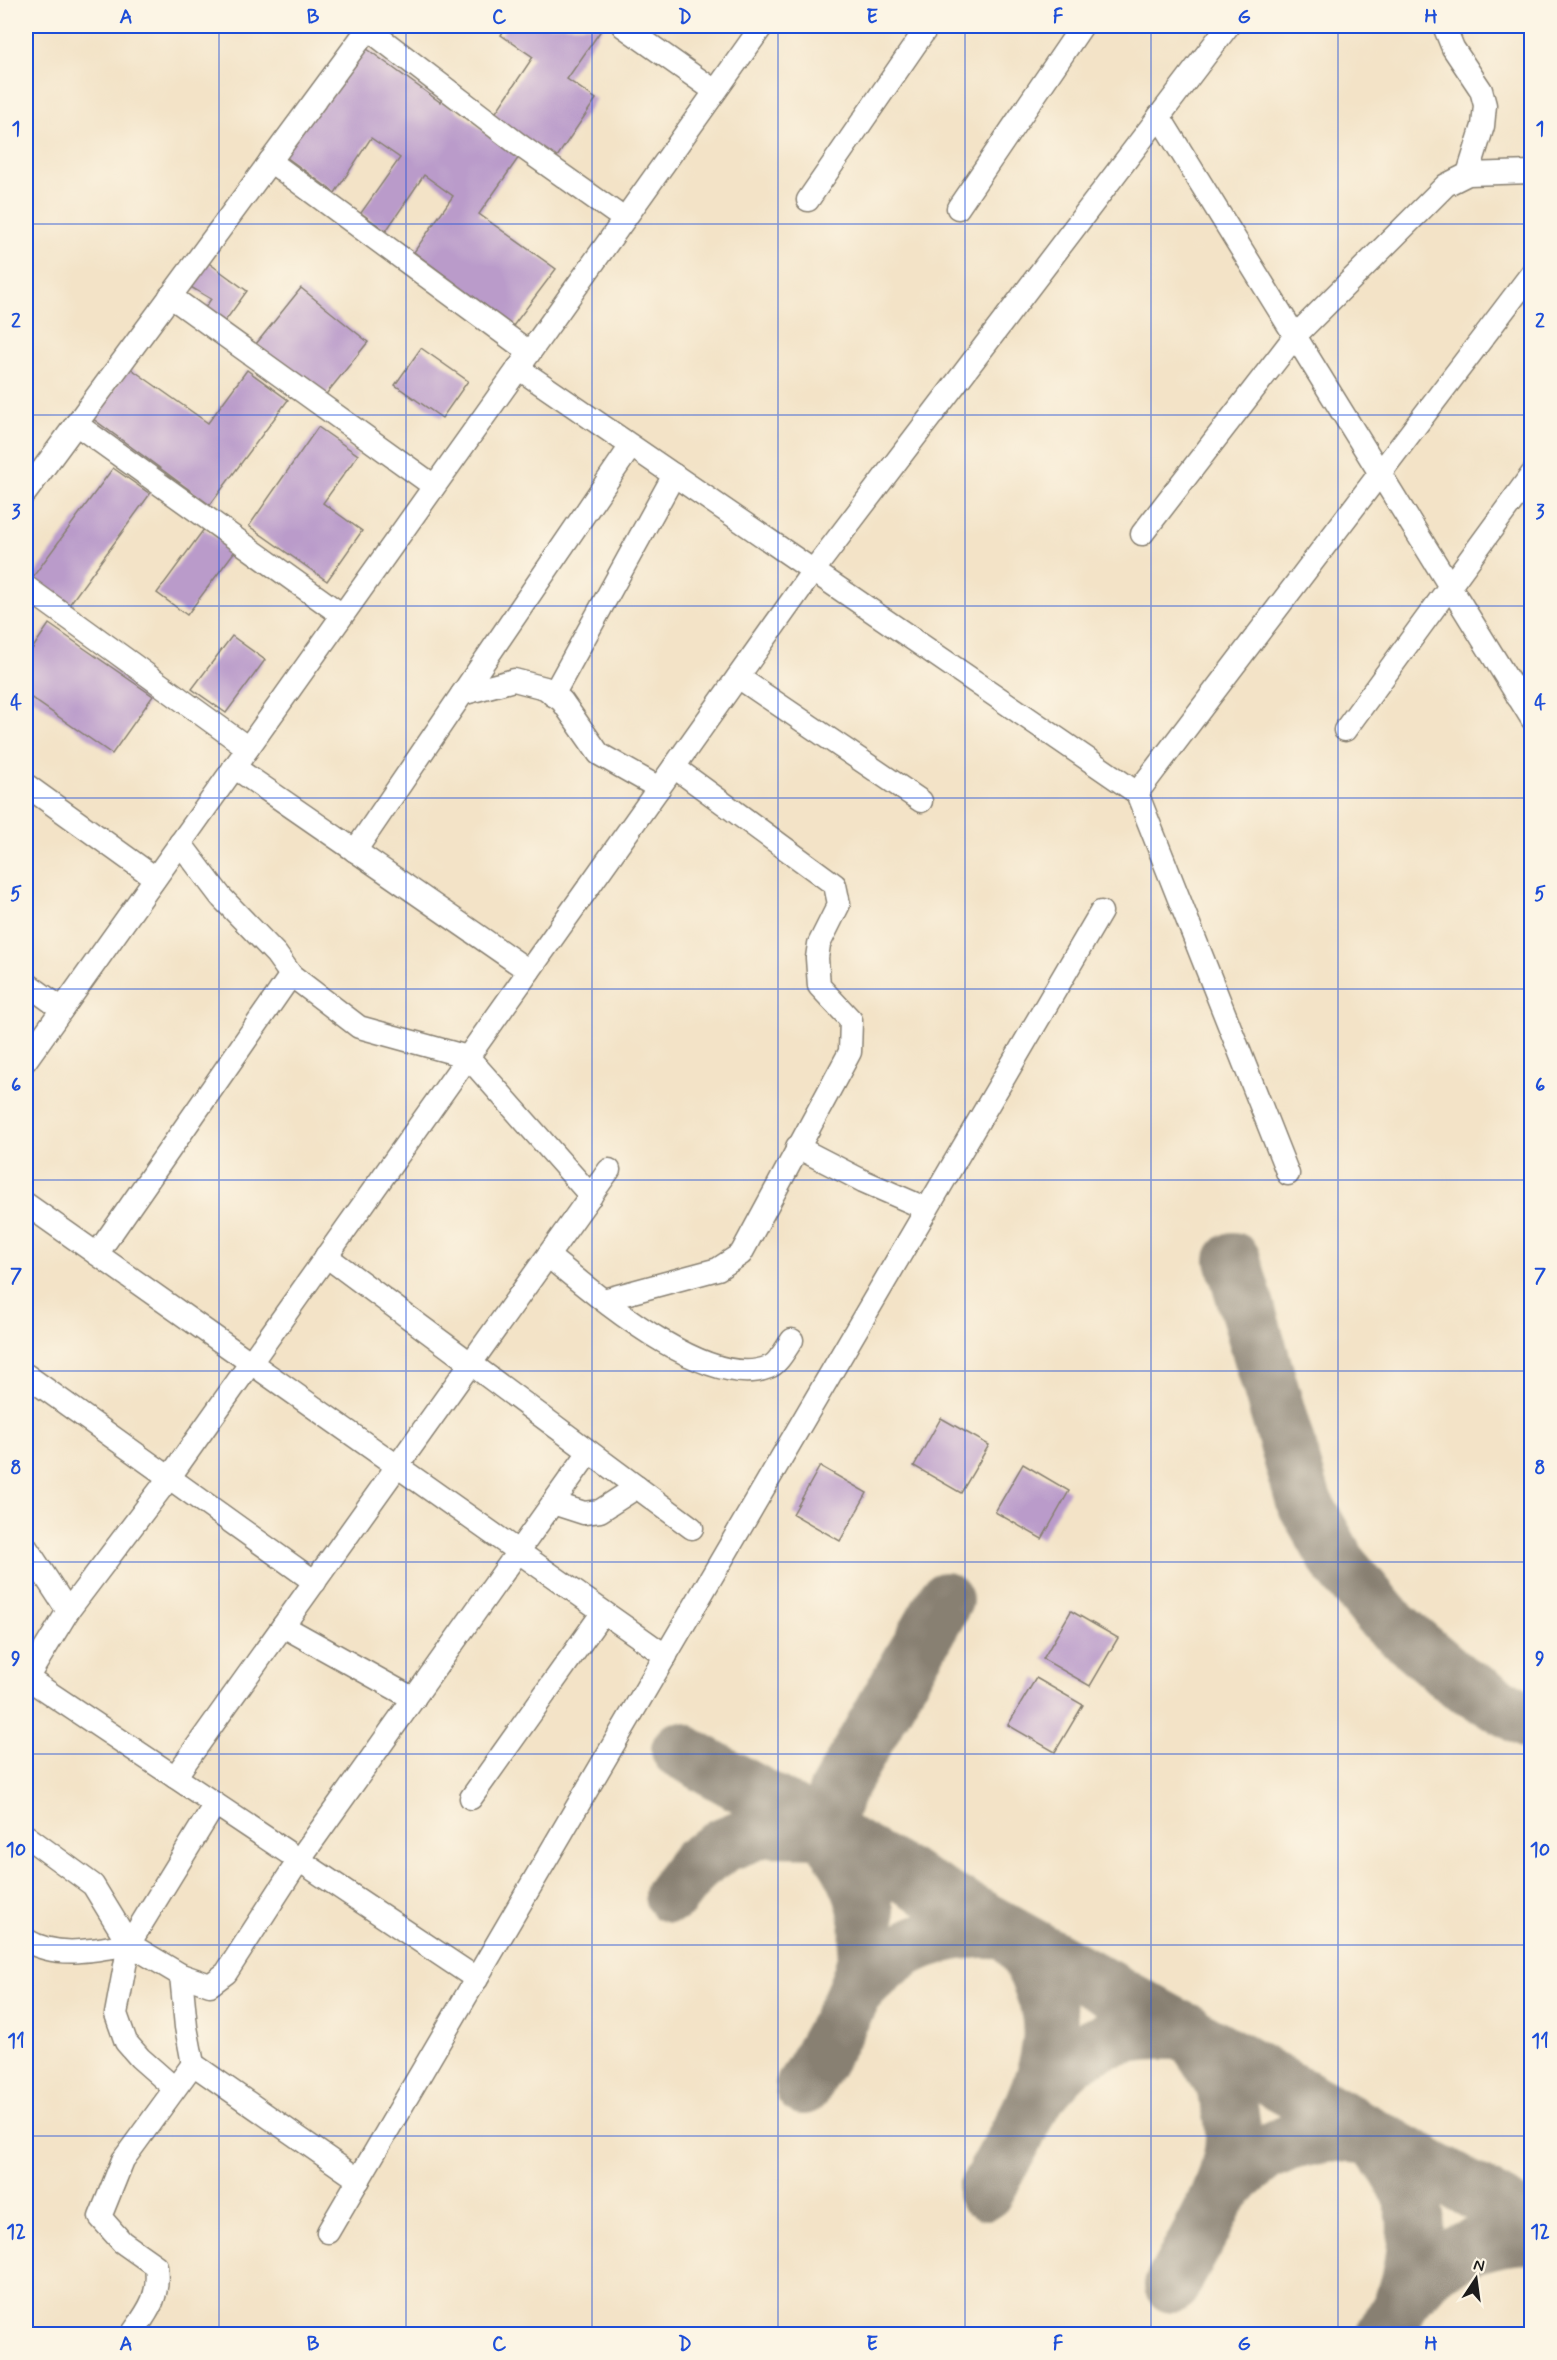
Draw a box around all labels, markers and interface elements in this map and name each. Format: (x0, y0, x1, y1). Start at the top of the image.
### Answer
text: A (119, 4, 133, 31)
text: B (307, 4, 320, 31)
text: C (492, 4, 507, 31)
text: D (678, 4, 692, 31)
text: E (866, 4, 878, 31)
text: F (1053, 4, 1064, 31)
text: G (1237, 4, 1251, 31)
text: H (1424, 4, 1438, 31)
text: 1 (12, 116, 20, 143)
text: 1 (1536, 116, 1544, 143)
text: 2 (11, 308, 21, 335)
text: 2 (1535, 308, 1545, 335)
text: 3 (11, 499, 21, 526)
text: 3 (1535, 499, 1545, 526)
text: 4 (10, 690, 22, 717)
text: 4 (1534, 690, 1546, 717)
text: 5 (10, 881, 22, 908)
text: 5 (1534, 881, 1546, 908)
text: 6 (11, 1072, 21, 1099)
text: 6 (1535, 1072, 1545, 1099)
text: 7 (10, 1263, 22, 1290)
text: 7 (1534, 1263, 1546, 1290)
text: 8 (10, 1455, 22, 1482)
text: 8 (1534, 1455, 1546, 1482)
text: 9 (11, 1646, 21, 1673)
text: 9 (1535, 1646, 1545, 1673)
text: 10 (6, 1837, 26, 1864)
text: 10 (1530, 1837, 1550, 1864)
text: 11 (7, 2028, 25, 2055)
text: 11 (1531, 2028, 1549, 2055)
text: 12 (6, 2219, 26, 2246)
text: 12 (1530, 2219, 1550, 2246)
north arrow (1446, 2249, 1506, 2309)
text: N (1471, 2254, 1487, 2277)
text: A (119, 2331, 133, 2358)
text: B (307, 2331, 320, 2358)
text: C (492, 2331, 507, 2358)
text: D (678, 2331, 692, 2358)
text: E (866, 2331, 878, 2358)
text: F (1053, 2331, 1064, 2358)
text: G (1237, 2331, 1251, 2358)
text: H (1424, 2331, 1438, 2358)

